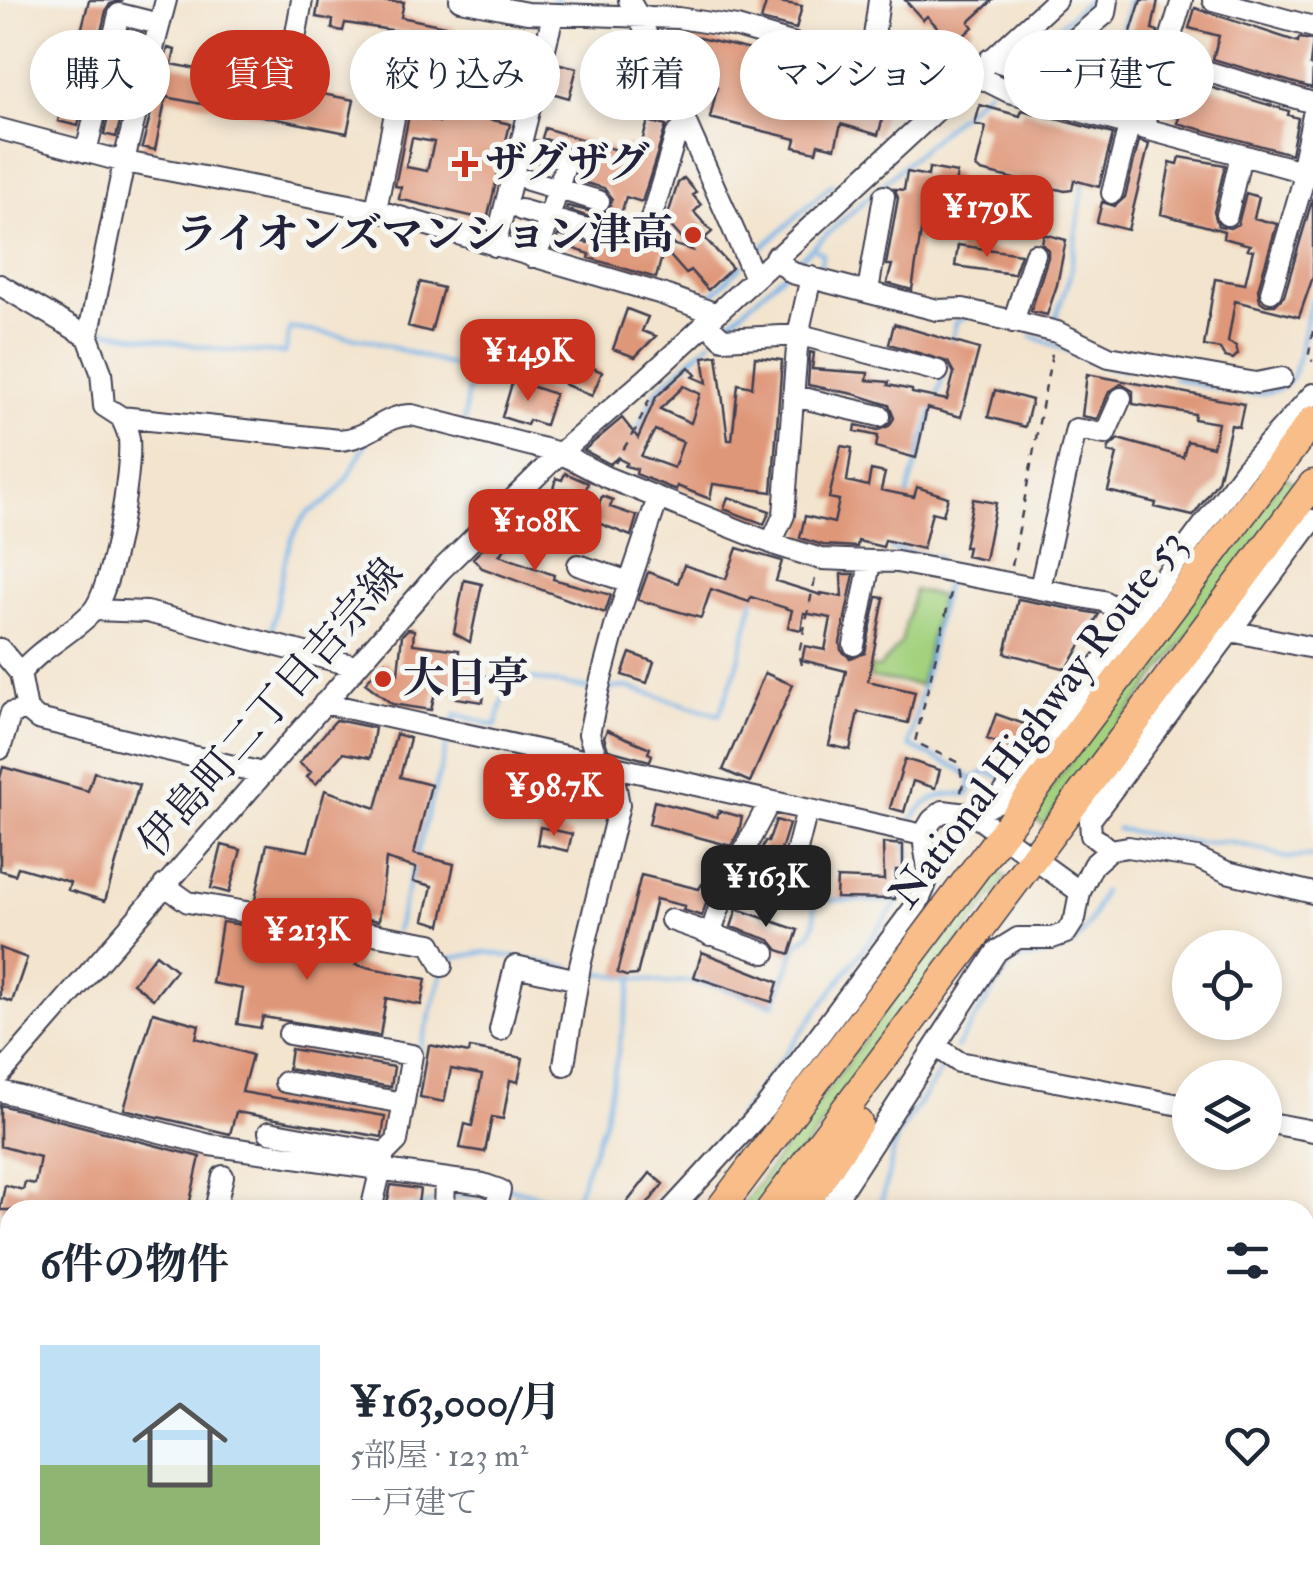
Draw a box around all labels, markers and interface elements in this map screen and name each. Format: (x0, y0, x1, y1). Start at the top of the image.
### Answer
chip: 購入 (30, 30, 170, 120)
chip: 賃貸 (190, 30, 330, 120)
chip: 絞り込み (350, 30, 560, 120)
chip: 新着 (580, 30, 720, 120)
chip: マンション (740, 30, 984, 120)
chip: 一戸建て (1004, 30, 1214, 120)
place label: ザグザグ (485, 138, 650, 190)
marker: ザグザグ (454, 153, 476, 175)
pin: ¥179K (917, 175, 1057, 260)
text: ¥179K (943, 187, 1031, 227)
place label: ライオンズマンション津高 (176, 209, 673, 261)
marker: ライオンズマンション津高 (682, 224, 704, 246)
pin: ¥149K (458, 319, 598, 404)
text: ¥149K (482, 331, 574, 371)
pin: ¥108K (465, 489, 605, 574)
text: ¥108K (490, 501, 580, 541)
street label: National Highway Route 53 (879, 519, 1197, 919)
street label: 伊島町二丁目吉宗線 (127, 548, 415, 868)
place label: 大日亭 (403, 653, 529, 705)
marker: 大日亭 (372, 668, 394, 690)
pin: ¥98.7K (473, 754, 635, 839)
text: ¥98.7K (505, 766, 603, 806)
pin: ¥163K (696, 845, 836, 930)
text: ¥163K (723, 857, 809, 897)
pin: ¥213K (237, 898, 377, 983)
text: ¥213K (264, 910, 350, 950)
map controls (1172, 930, 1282, 1170)
button: locate (1172, 930, 1282, 1040)
button: layers (1172, 1060, 1282, 1170)
icon: filters (1220, 1233, 1275, 1288)
text: 6件の物件 (40, 1239, 229, 1291)
text: ¥163,000/月 (350, 1377, 561, 1429)
icon: home (120, 1385, 240, 1505)
icon: heart (1220, 1418, 1275, 1473)
text: 5部屋 · 123 m² (350, 1436, 528, 1476)
text: 一戸建て (350, 1483, 478, 1523)

